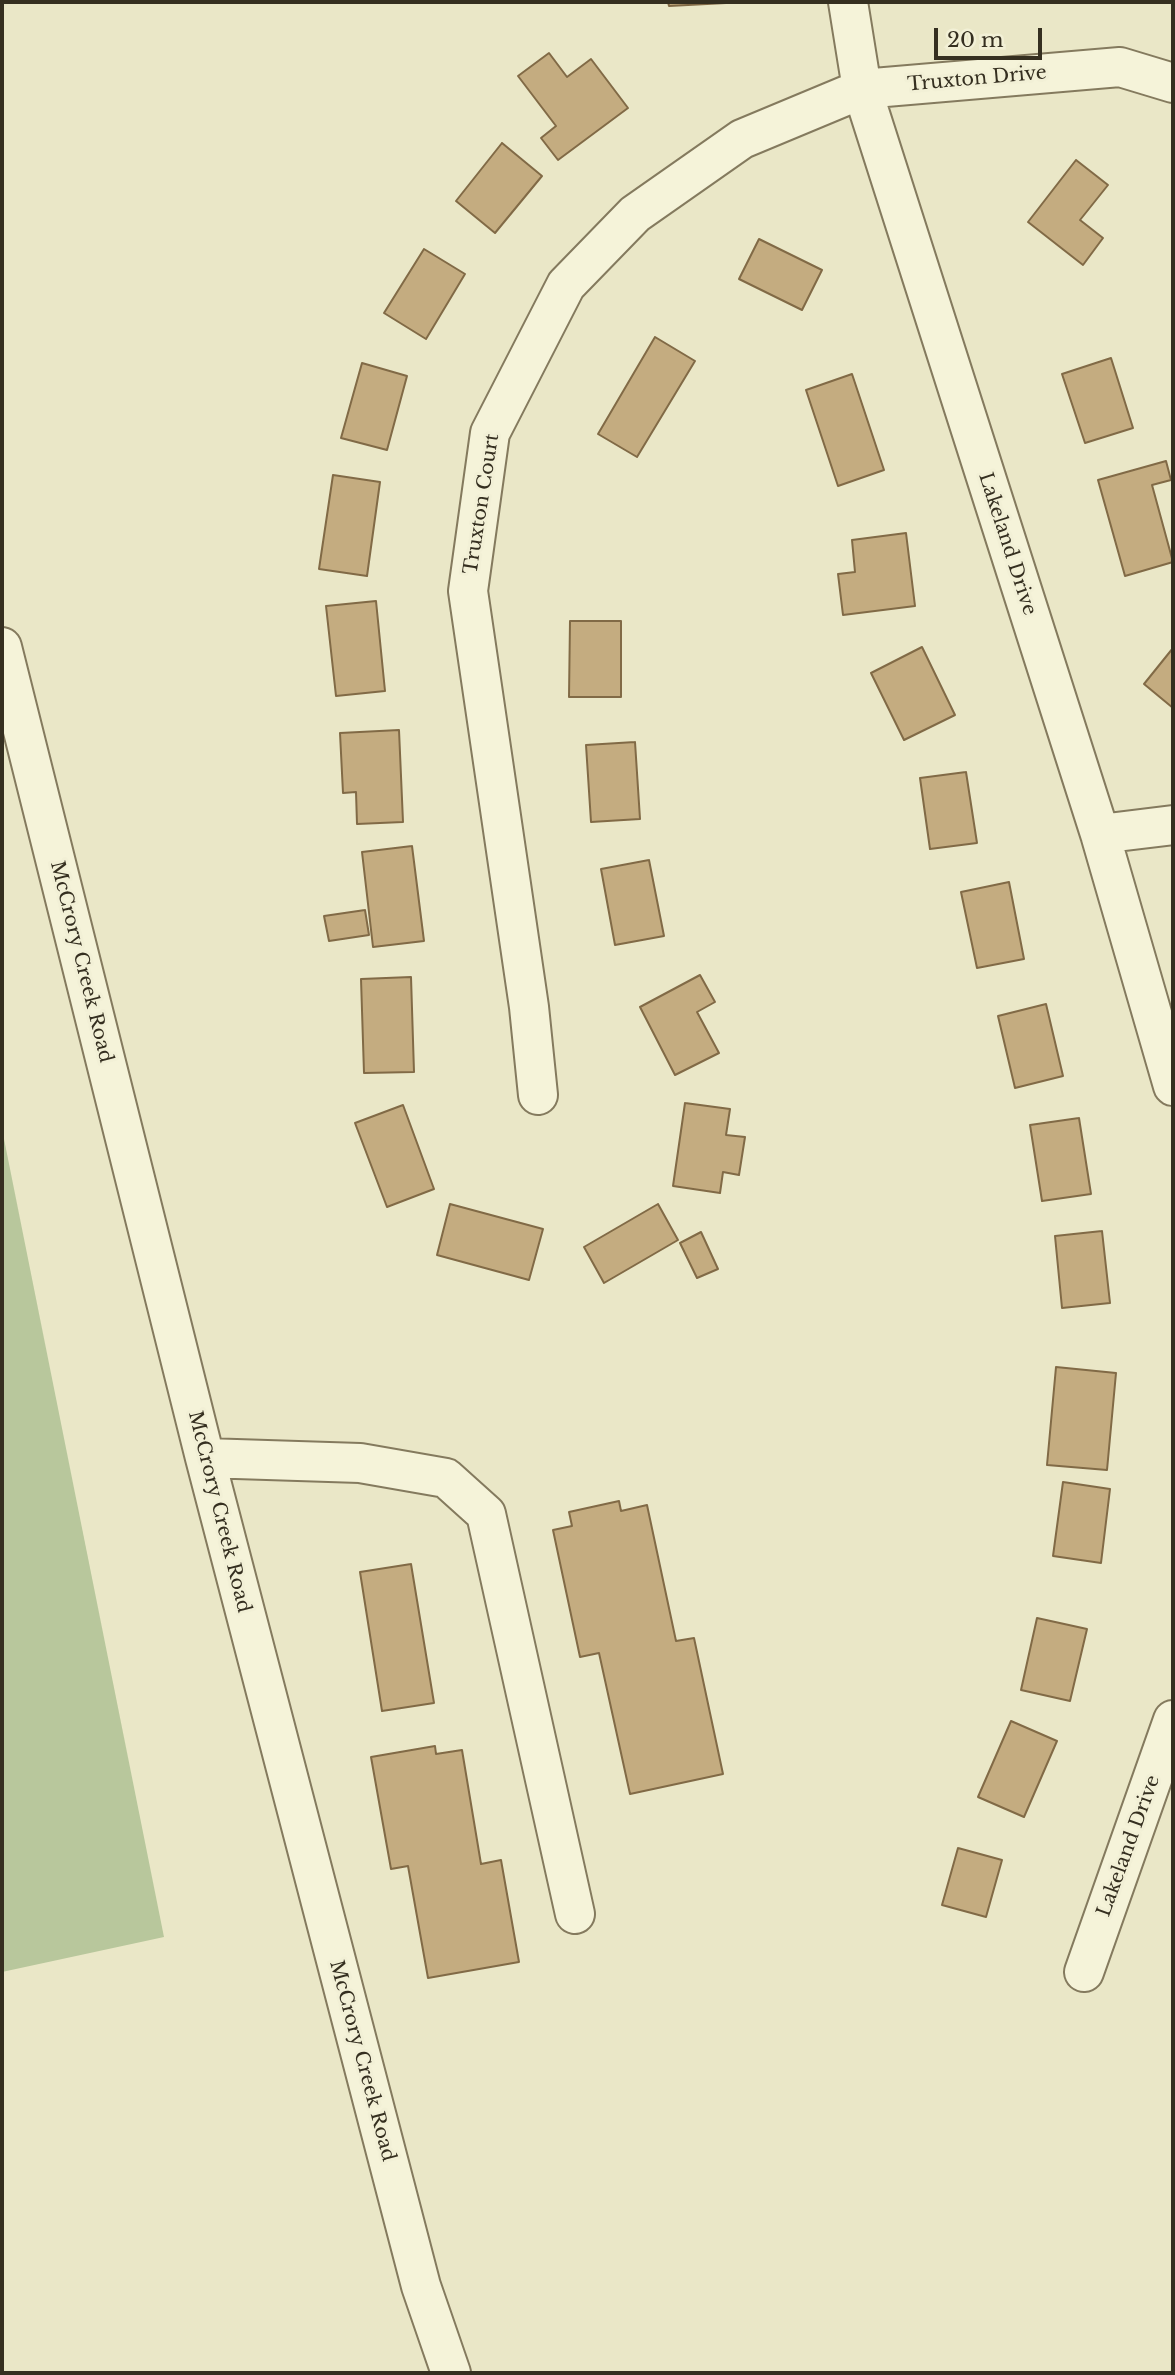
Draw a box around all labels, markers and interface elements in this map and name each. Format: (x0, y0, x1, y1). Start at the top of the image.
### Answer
scale bar (937, 14, 1046, 58)
text: 20 m (947, 27, 1004, 53)
street label: Truxton Drive (906, 62, 1048, 96)
street label: Truxton Court (460, 432, 504, 576)
street label: Lakeland Drive (973, 470, 1041, 618)
street label: McCrory Creek Road (45, 859, 117, 1065)
street label: McCrory Creek Road (183, 1409, 255, 1615)
street label: Lakeland Drive (1093, 1772, 1165, 1920)
street label: McCrory Creek Road (324, 1958, 400, 2164)

